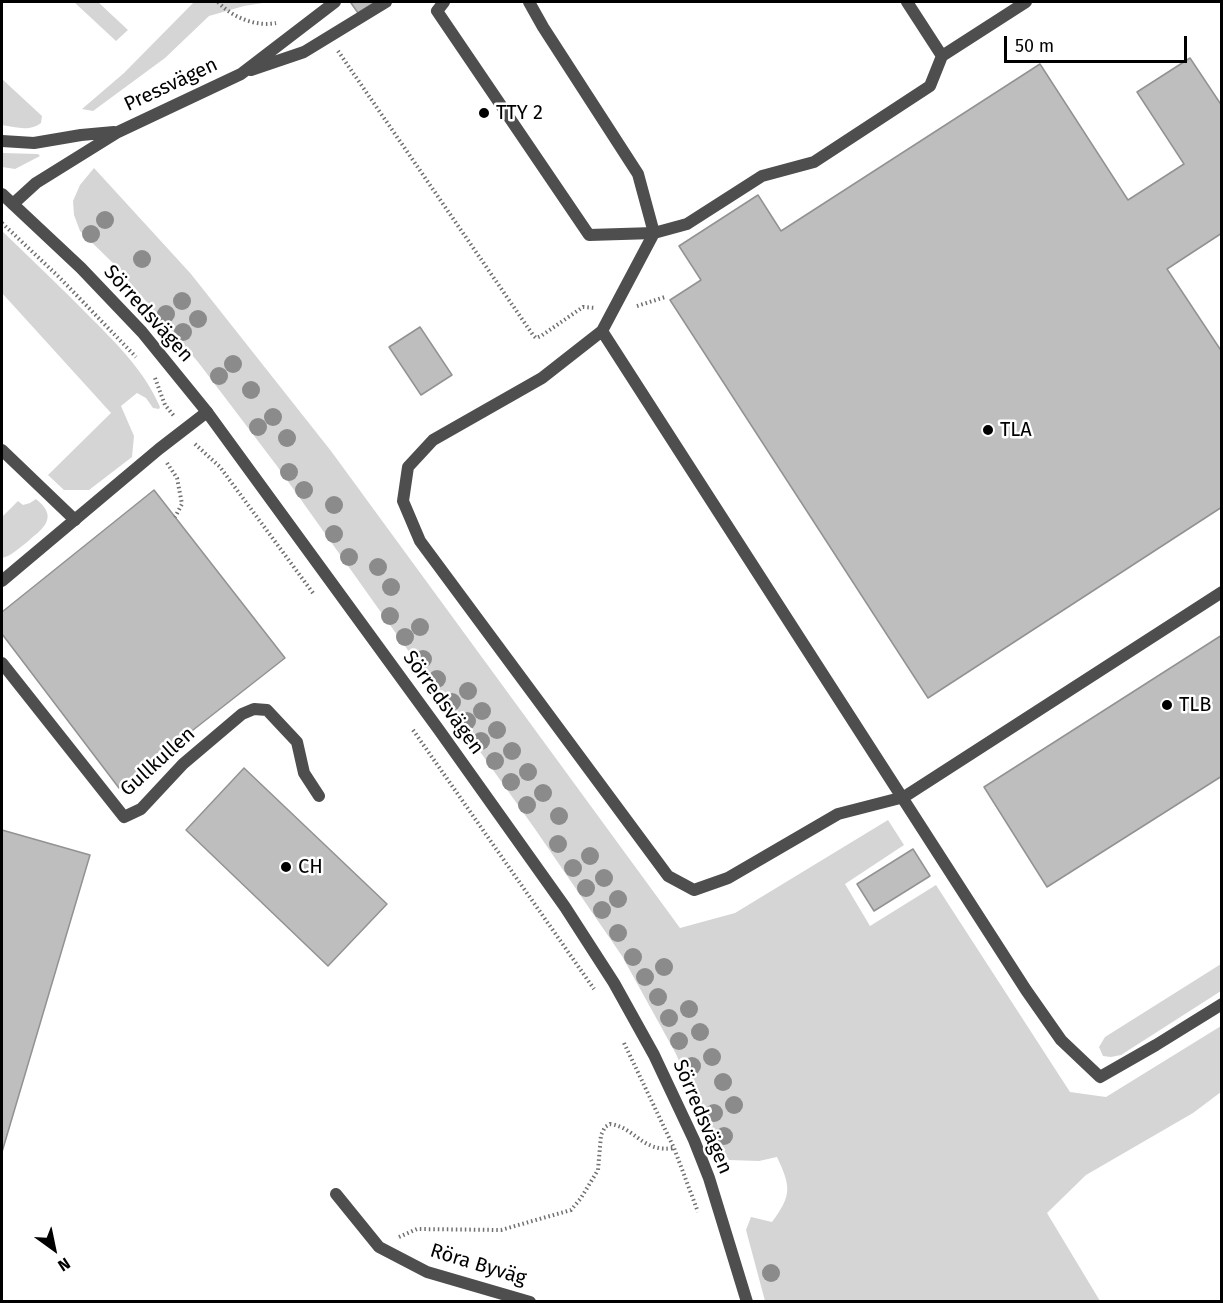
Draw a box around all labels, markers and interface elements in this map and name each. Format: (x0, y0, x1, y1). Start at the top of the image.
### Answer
scale bar (1007, 24, 1190, 62)
text: 50 m (1015, 35, 1054, 57)
street label: Pressvägen (120, 53, 222, 117)
place label: TTY 2 (496, 101, 543, 125)
marker: TTY 2 (477, 106, 491, 120)
street label: Sörredsvägen (98, 261, 198, 367)
place label: TLA (1000, 418, 1032, 442)
marker: TLA (981, 423, 995, 437)
street label: Sörredsvägen (397, 647, 489, 759)
place label: TLB (1179, 693, 1211, 717)
marker: TLB (1160, 698, 1174, 712)
street label: Gullkullen (116, 722, 200, 802)
place label: CH (298, 855, 323, 879)
marker: CH (279, 860, 293, 874)
street label: Sörredsvägen (667, 1056, 737, 1178)
north arrow (24, 1219, 84, 1279)
street label: Röra Byväg (427, 1239, 529, 1291)
text: N (54, 1254, 74, 1275)

